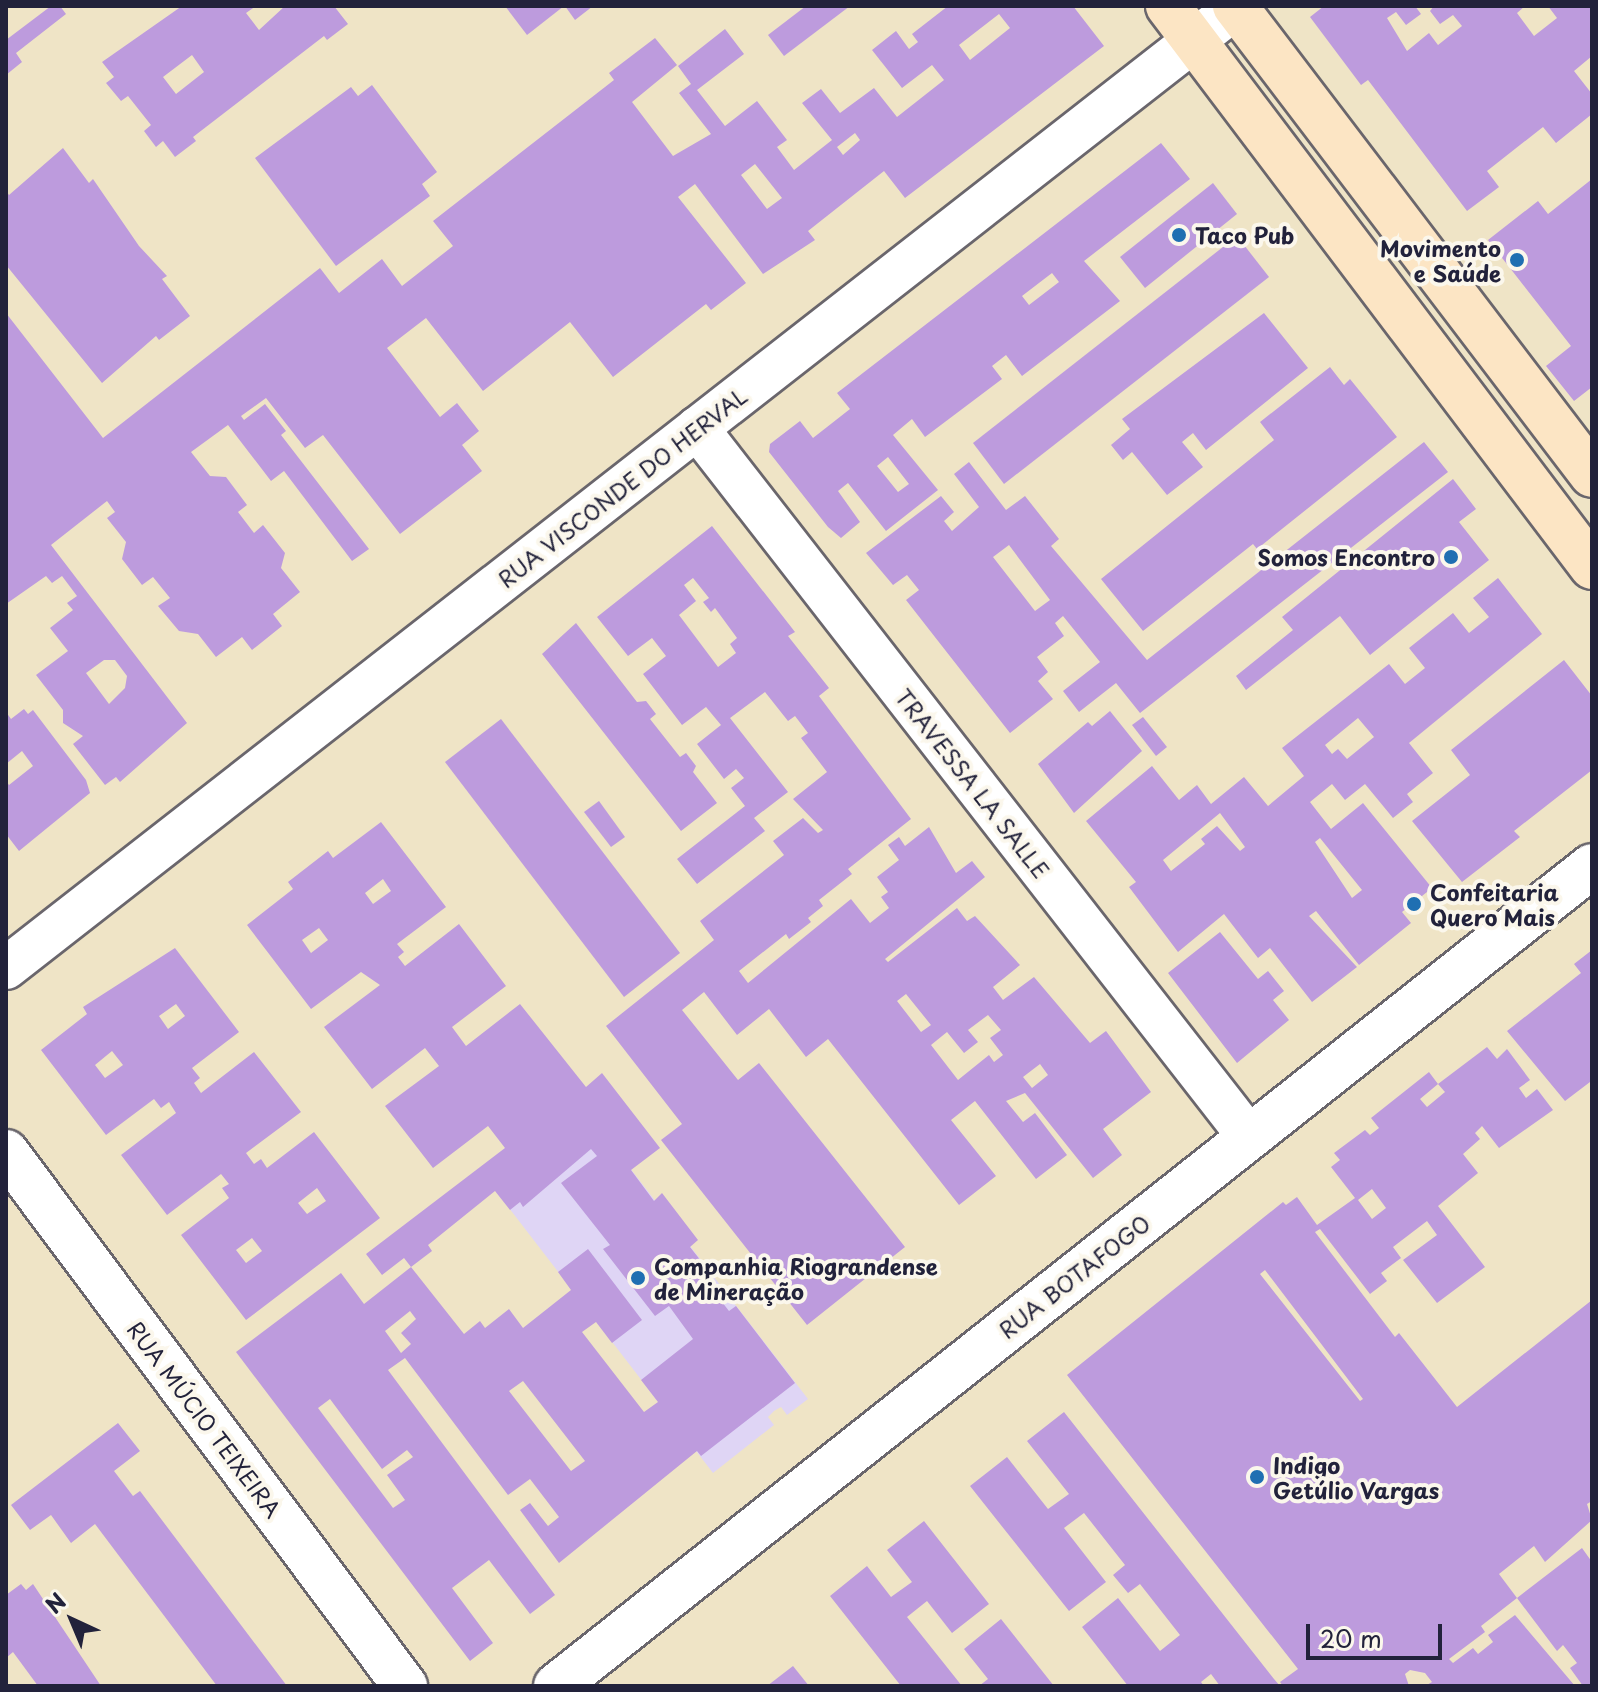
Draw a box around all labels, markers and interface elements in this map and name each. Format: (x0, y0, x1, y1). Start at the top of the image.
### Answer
place label: Taco Pub (1195, 222, 1294, 248)
marker: Taco Pub (1170, 226, 1188, 244)
place label: Movimento e Saúde (1380, 234, 1501, 286)
marker: Movimento e Saúde (1508, 251, 1526, 269)
street label: RUA VISCONDE DO HERVAL (492, 381, 752, 593)
place label: Somos Encontro (1257, 544, 1435, 570)
marker: Somos Encontro (1442, 548, 1460, 566)
street label: TRAVESSA LA SALLE (891, 683, 1055, 883)
place label: Confeitaria Quero Mais (1430, 878, 1559, 930)
marker: Confeitaria Quero Mais (1405, 895, 1423, 913)
street label: RUA BOTAFOGO (993, 1209, 1155, 1343)
place label: Companhia Riograndense de Mineração (654, 1252, 938, 1304)
marker: Companhia Riograndense de Mineração (629, 1269, 647, 1287)
street label: RUA MÚCIO TEIXEIRA (122, 1314, 288, 1524)
place label: Indigo Getúlio Vargas (1273, 1451, 1440, 1502)
marker: Indigo Getúlio Vargas (1248, 1468, 1266, 1486)
north arrow (32, 1580, 112, 1660)
text: N (37, 1584, 73, 1620)
scale bar (1310, 1608, 1446, 1658)
text: 20 m (1320, 1620, 1382, 1656)

